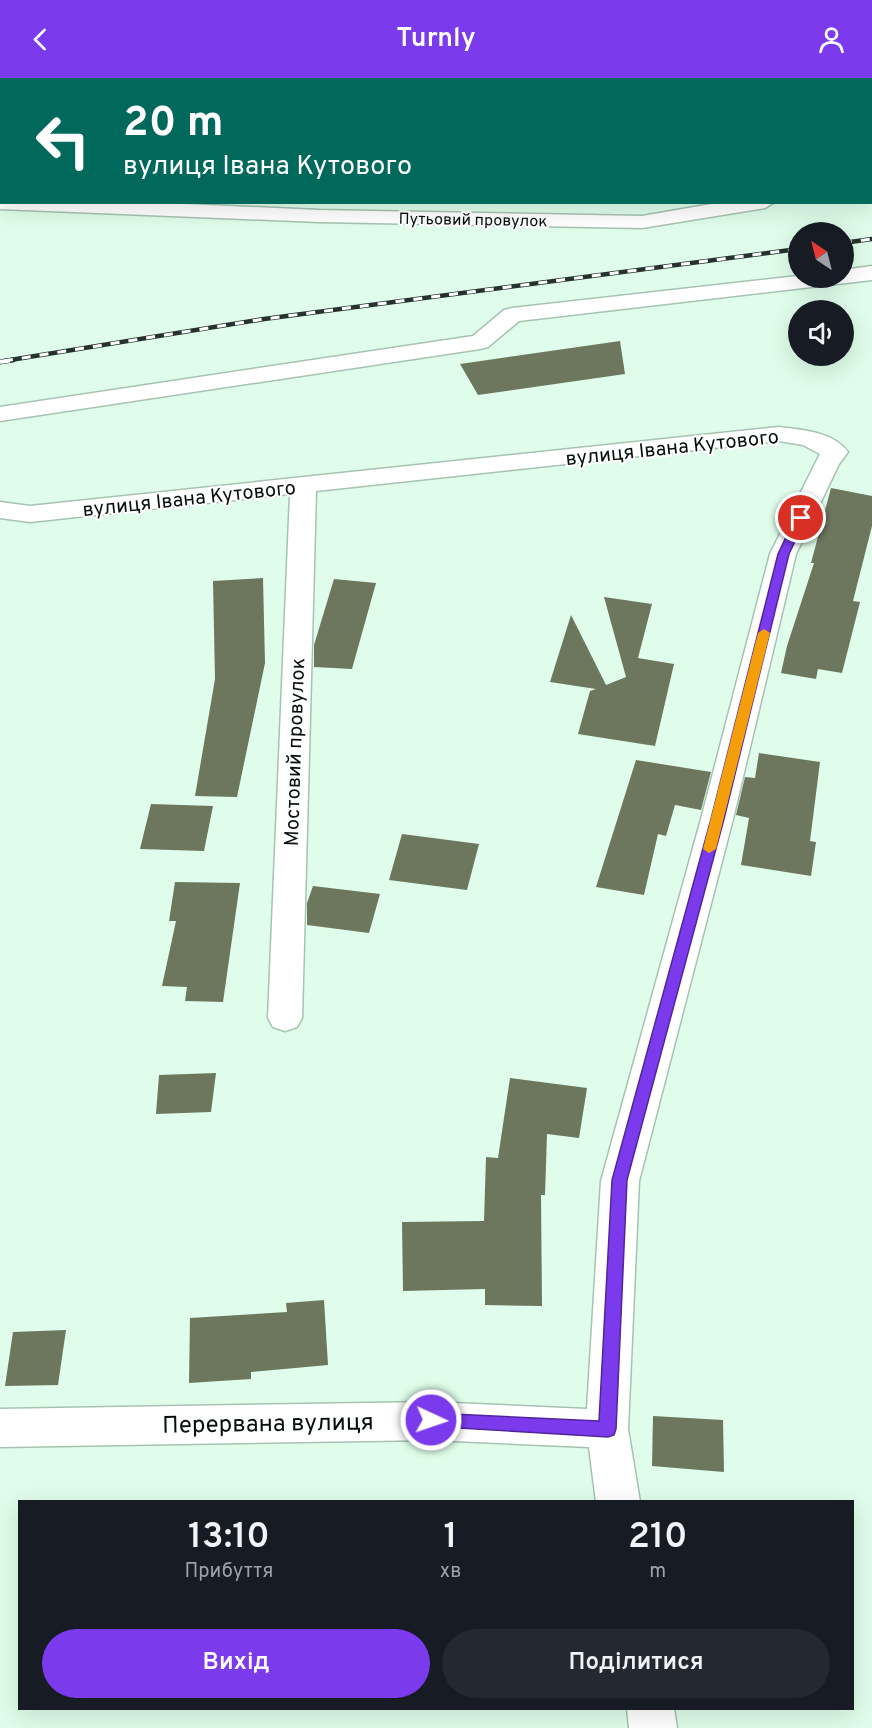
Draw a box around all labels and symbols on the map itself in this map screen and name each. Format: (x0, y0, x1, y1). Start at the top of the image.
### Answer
street label: Путьовий провулок (398, 210, 548, 232)
north arrow (788, 222, 854, 288)
street label: вулиця Івана Кутового (564, 425, 780, 473)
street label: вулиця Івана Кутового (81, 476, 297, 524)
pin (775, 492, 826, 543)
street label: Мостовий провулок (280, 657, 312, 847)
position arrow (399, 1388, 463, 1452)
street label: Перервана вулиця (162, 1408, 374, 1442)

